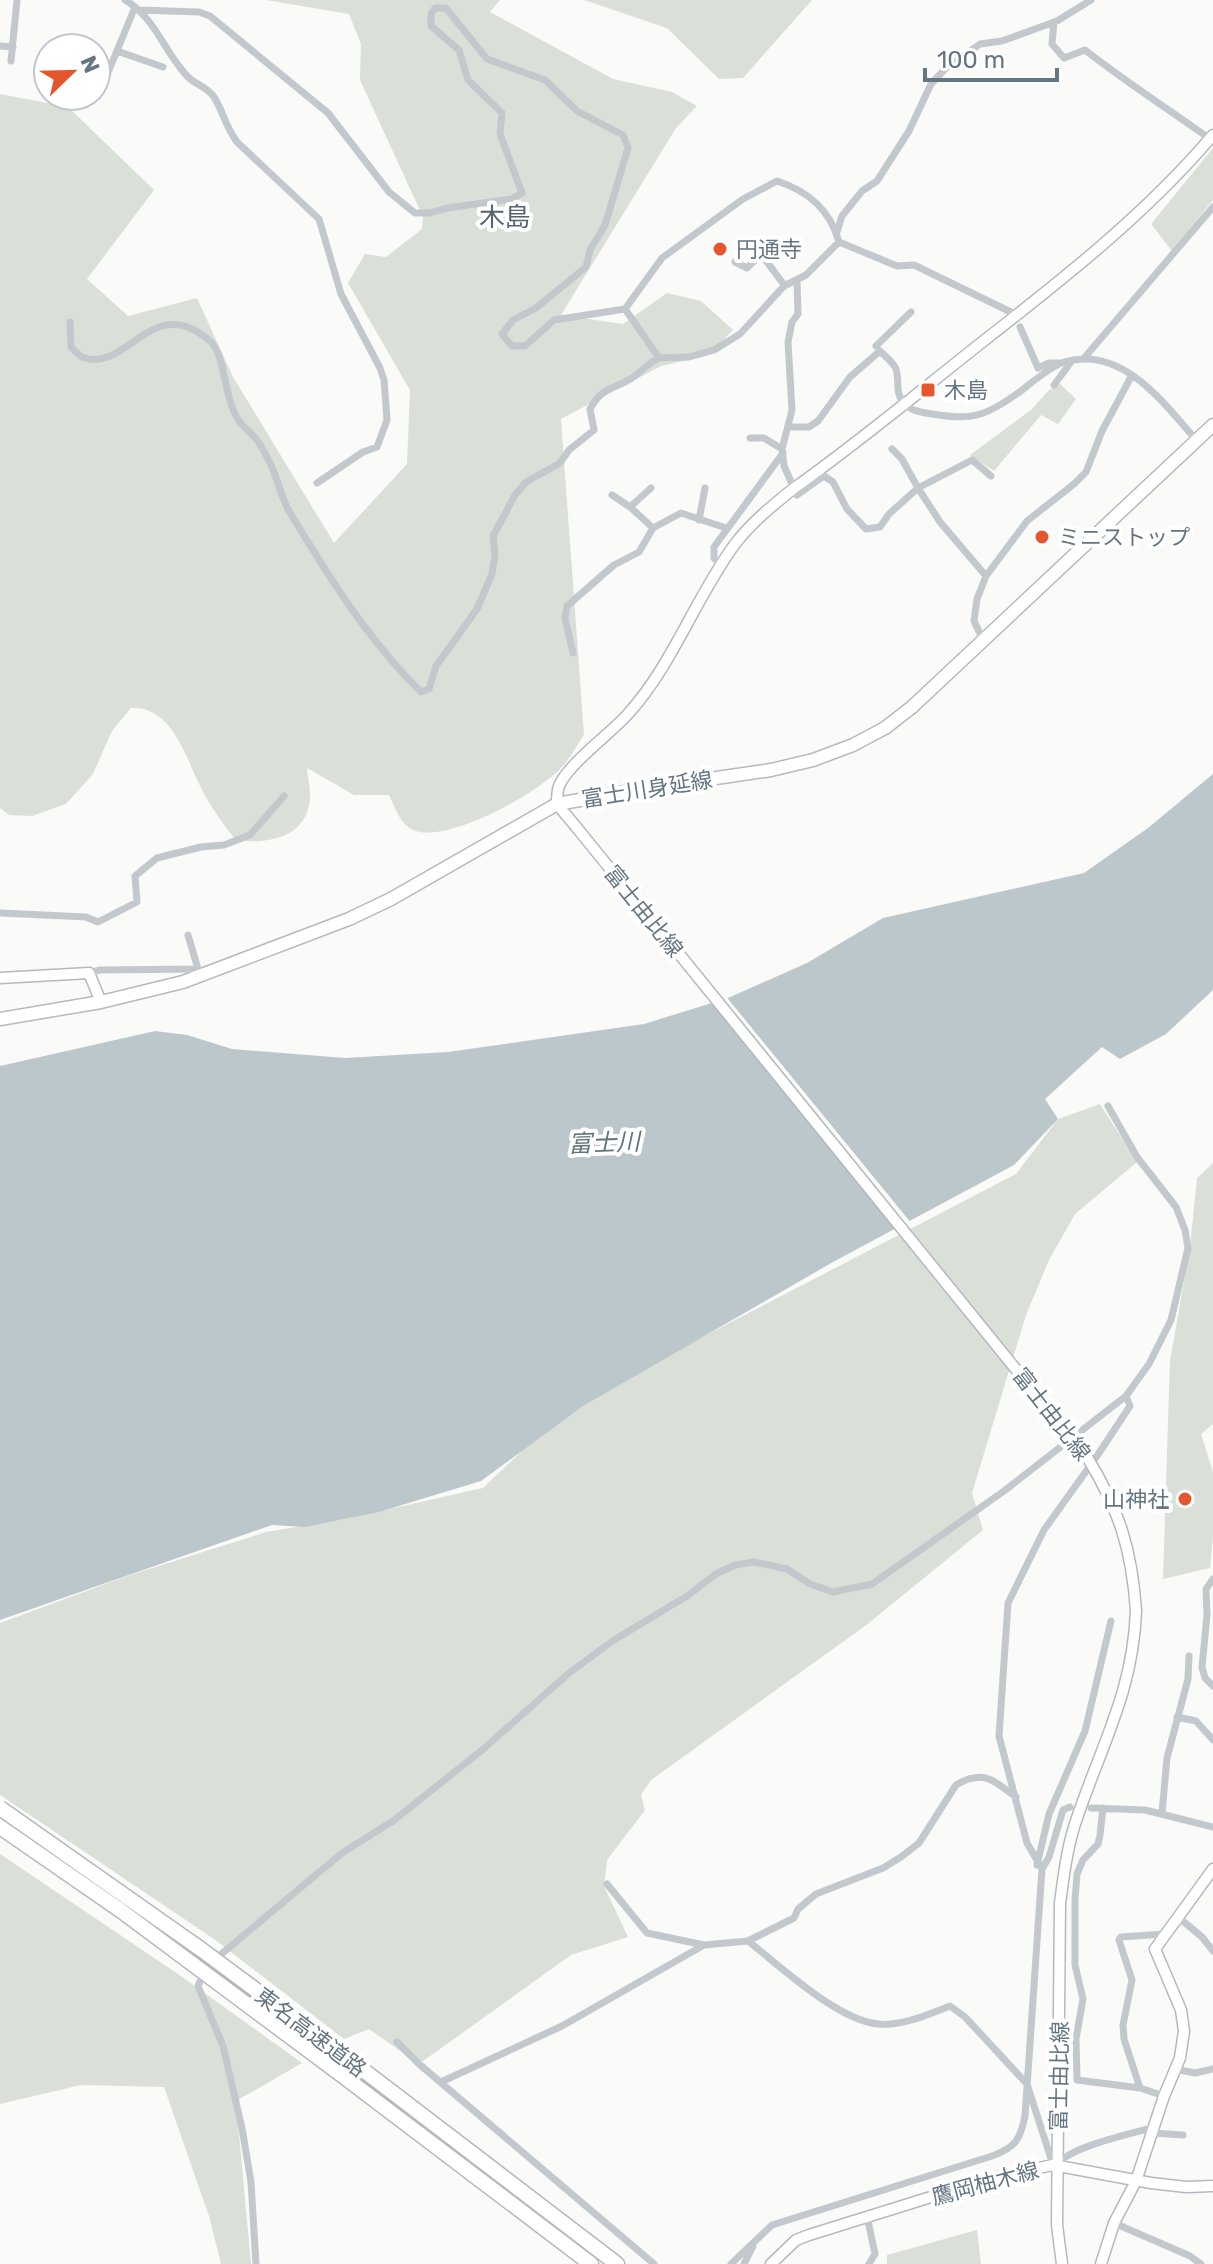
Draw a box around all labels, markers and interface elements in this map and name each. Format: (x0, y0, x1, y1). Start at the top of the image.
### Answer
north arrow (32, 32, 112, 112)
scale bar (925, 32, 1057, 82)
text: 100 m (937, 46, 1005, 74)
text: N (74, 52, 105, 77)
district label: 木島 (479, 202, 531, 233)
place label: 円通寺 (736, 236, 802, 263)
marker: 円通寺 (711, 240, 729, 258)
place label: 木島 (944, 377, 988, 404)
marker: 木島 (919, 381, 937, 399)
place label: ミニストップ (1058, 524, 1190, 551)
marker: ミニストップ (1033, 528, 1051, 546)
street label: 富士川身延線 (580, 766, 714, 813)
street label: 富士由比線 (599, 860, 689, 963)
water label: 富士川 (568, 1128, 643, 1158)
street label: 富士由比線 (1007, 1363, 1096, 1466)
place label: 山神社 (1103, 1486, 1169, 1513)
marker: 山神社 (1176, 1490, 1194, 1508)
street label: 東名高速道路 (250, 1982, 372, 2083)
street label: 富士由比線 (1045, 2021, 1074, 2131)
street label: 鷹岡柚木線 (929, 2156, 1042, 2211)

